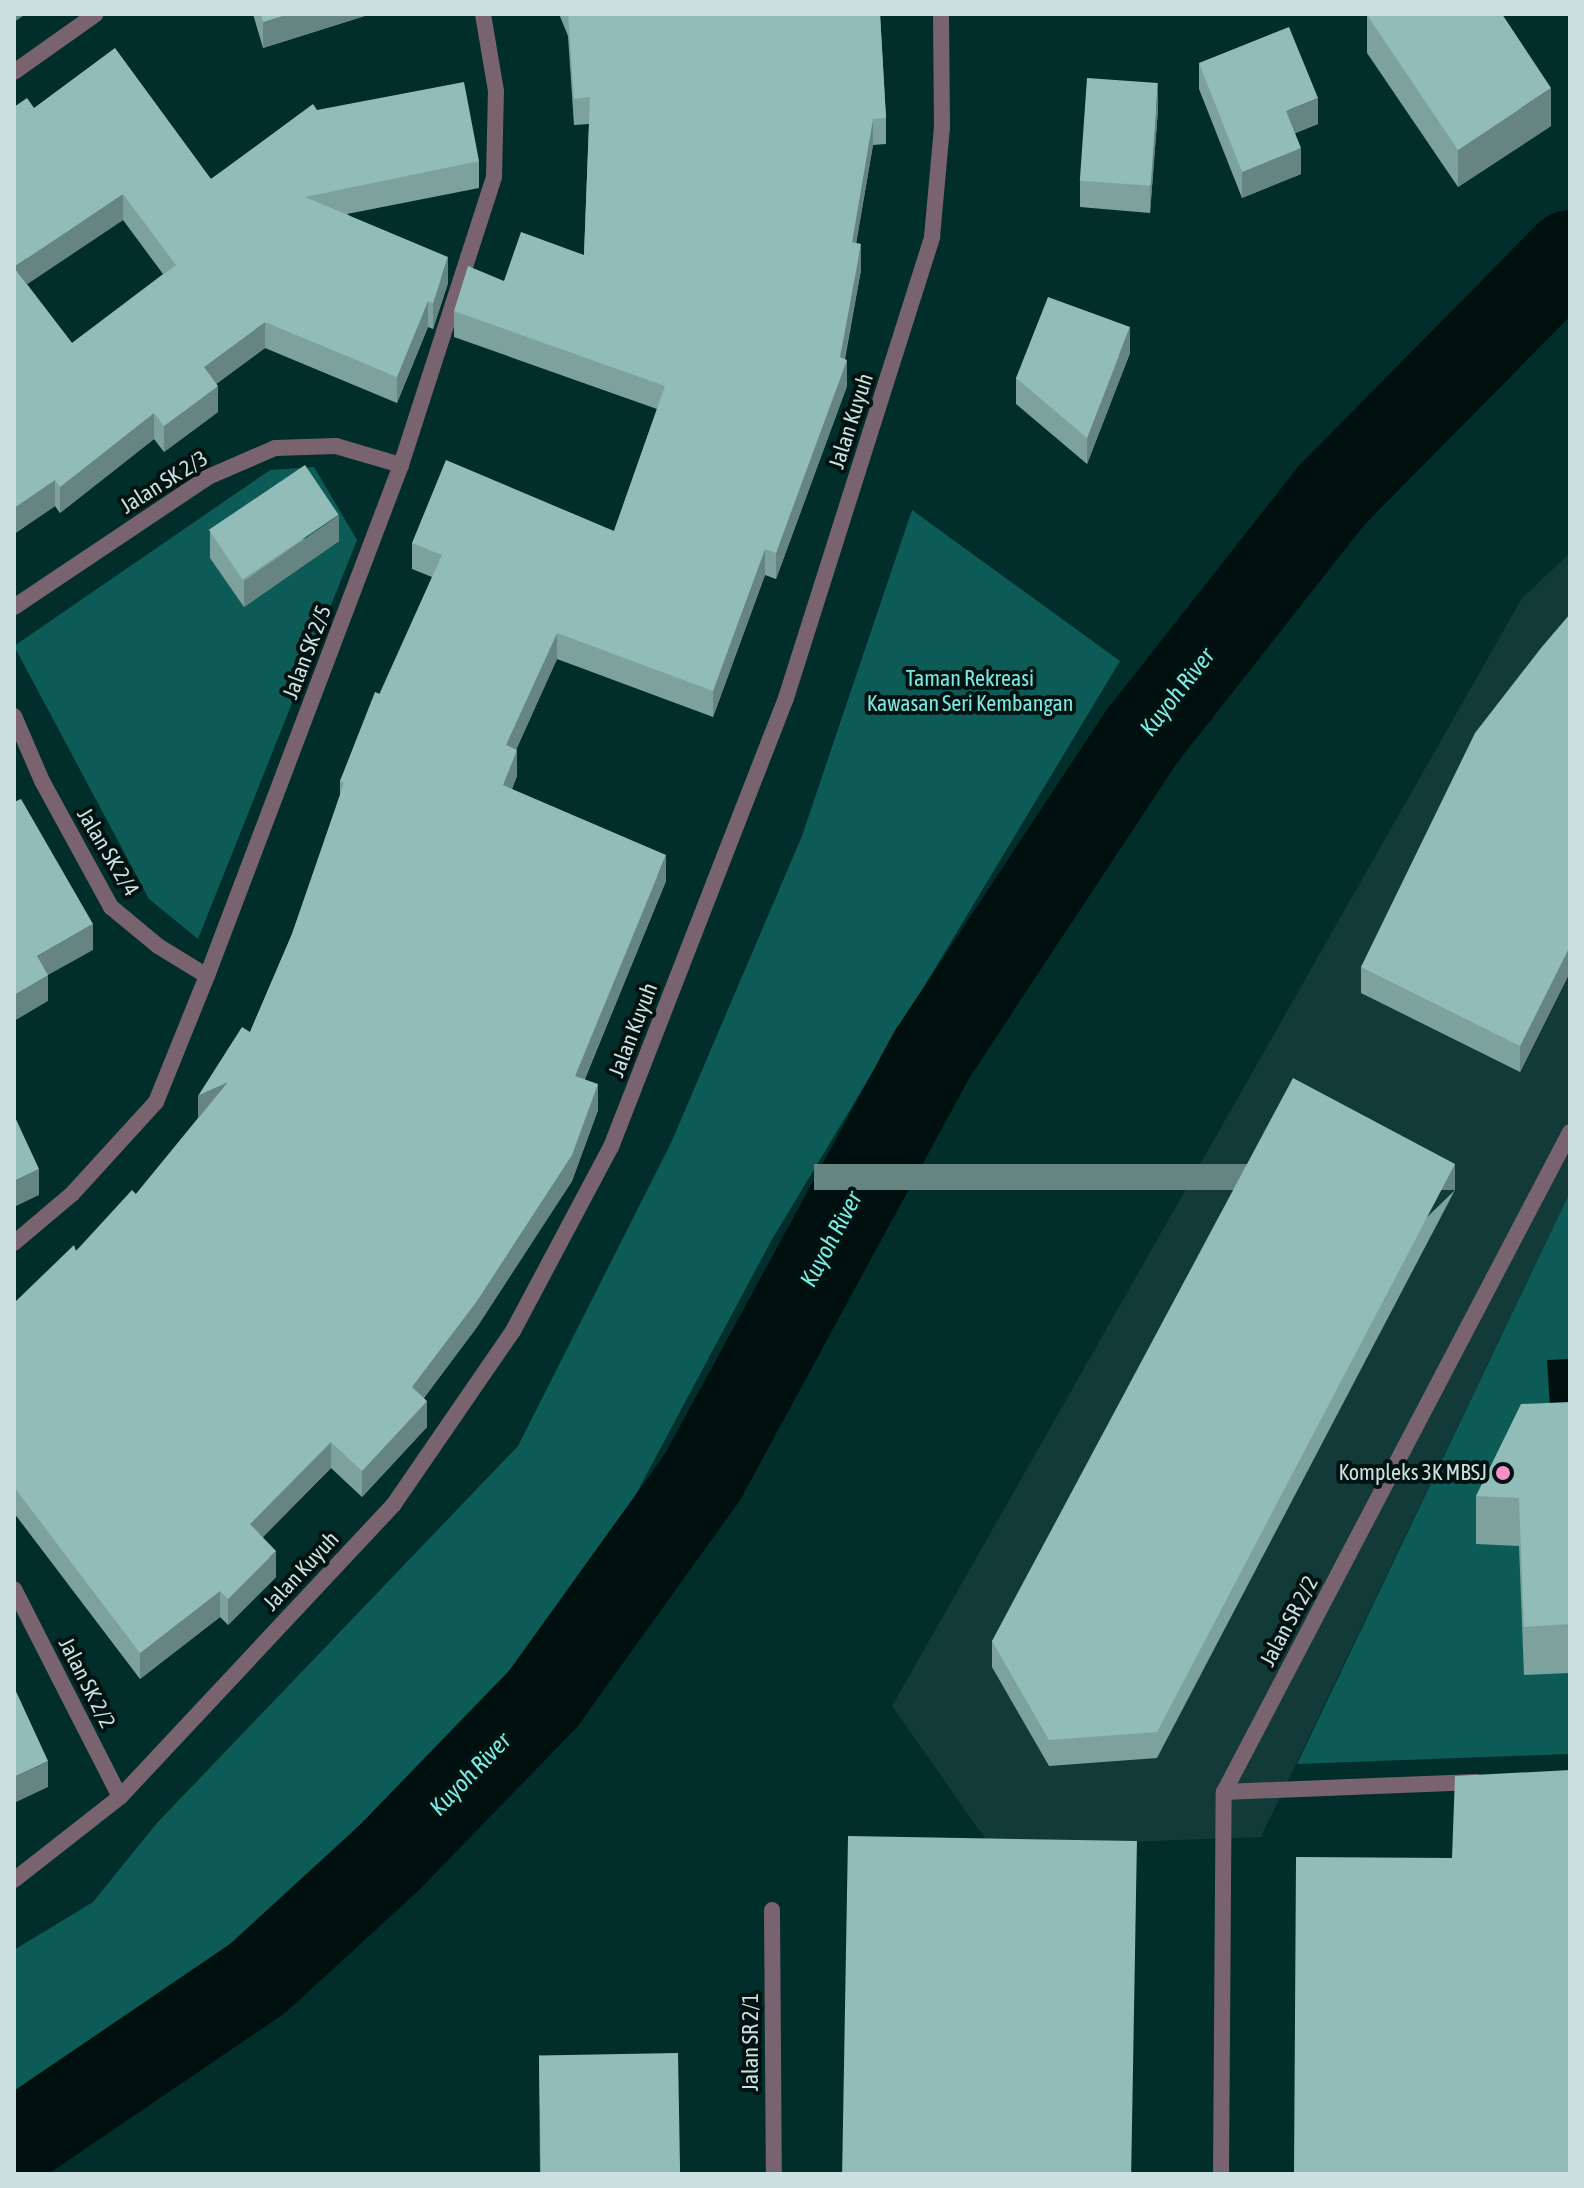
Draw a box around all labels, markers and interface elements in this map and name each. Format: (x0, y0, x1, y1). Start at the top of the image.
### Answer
street label: Jalan Kuyuh (823, 370, 879, 472)
street label: Jalan SK 2/3 (115, 445, 213, 519)
street label: Jalan SK 2/5 (277, 601, 337, 703)
water label: Kuyoh River (1134, 642, 1220, 742)
park label: Taman Rekreasi Kawasan Seri Kembangan (867, 665, 1073, 716)
street label: Jalan SK 2/4 (71, 803, 145, 901)
street label: Jalan Kuyuh (603, 979, 663, 1081)
water label: Kuyoh River (794, 1186, 868, 1292)
place label: Kompleks 3K MBSJ (1338, 1460, 1487, 1486)
marker: Kompleks 3K MBSJ (1494, 1464, 1512, 1482)
street label: Jalan Kuyuh (258, 1526, 344, 1616)
street label: Jalan SR 2/2 (1254, 1571, 1324, 1671)
street label: Jalan SK 2/2 (53, 1633, 121, 1733)
water label: Kuyoh River (423, 1727, 517, 1821)
street label: Jalan SR 2/1 (738, 1993, 764, 2091)

